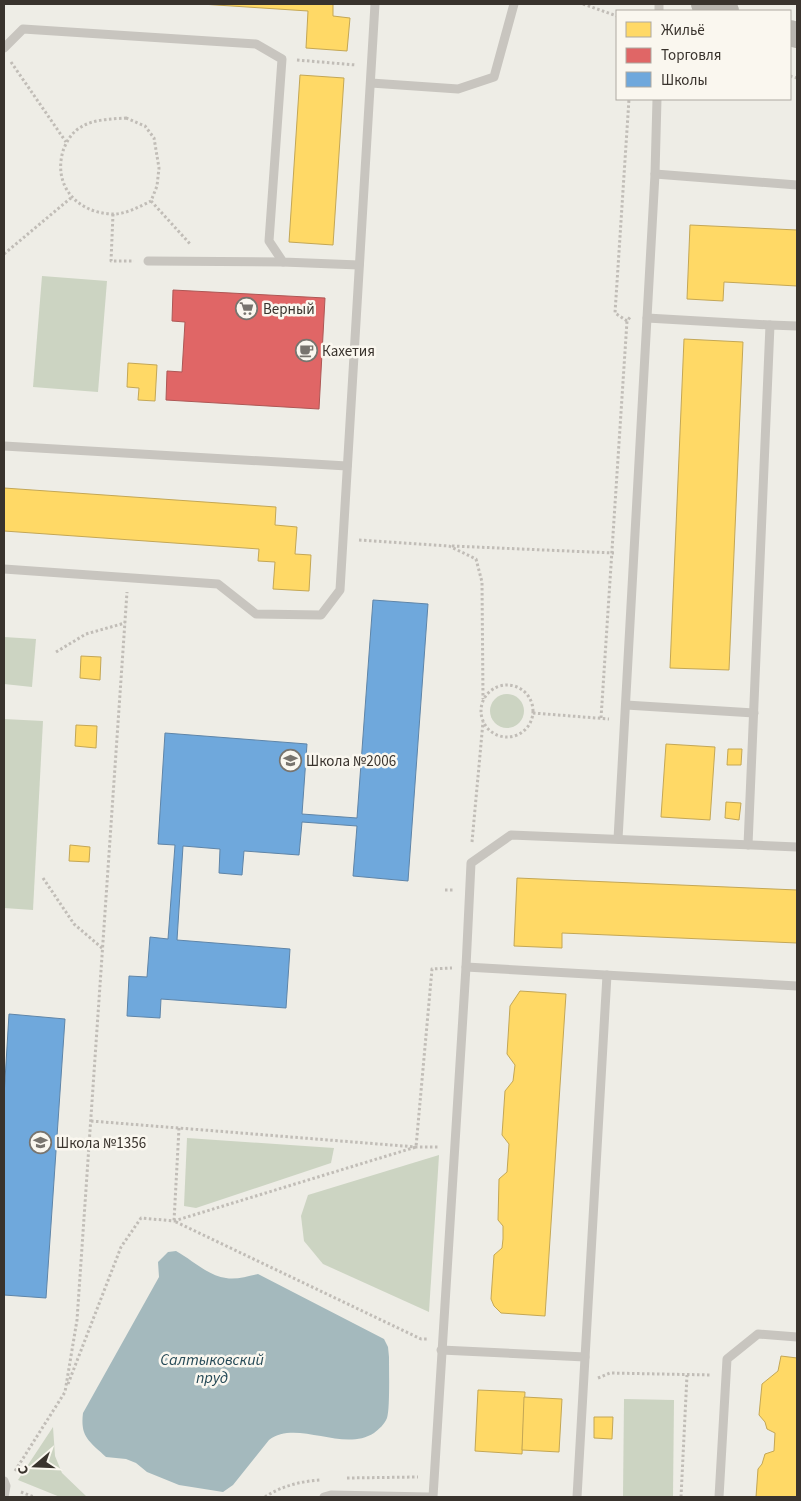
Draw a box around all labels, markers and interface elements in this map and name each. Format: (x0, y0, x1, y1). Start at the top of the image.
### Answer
legend (616, 10, 791, 100)
text: Жильё (661, 20, 705, 41)
text: Торговля (661, 45, 721, 66)
text: Школы (661, 70, 708, 91)
supermarket icon: Верный (235, 297, 259, 321)
place label: Верный (263, 299, 315, 320)
cafe icon: Кахетия (294, 339, 318, 363)
place label: Кахетия (322, 341, 375, 362)
school or university icon: Школа №2006 (278, 749, 302, 773)
place label: Школа №2006 (306, 751, 396, 772)
school or university icon: Школа №1356 (28, 1131, 52, 1155)
place label: Школа №1356 (56, 1133, 146, 1154)
water label: Салтыковский пруд (160, 1349, 264, 1389)
north arrow (10, 1441, 60, 1491)
text: С (13, 1463, 34, 1477)

